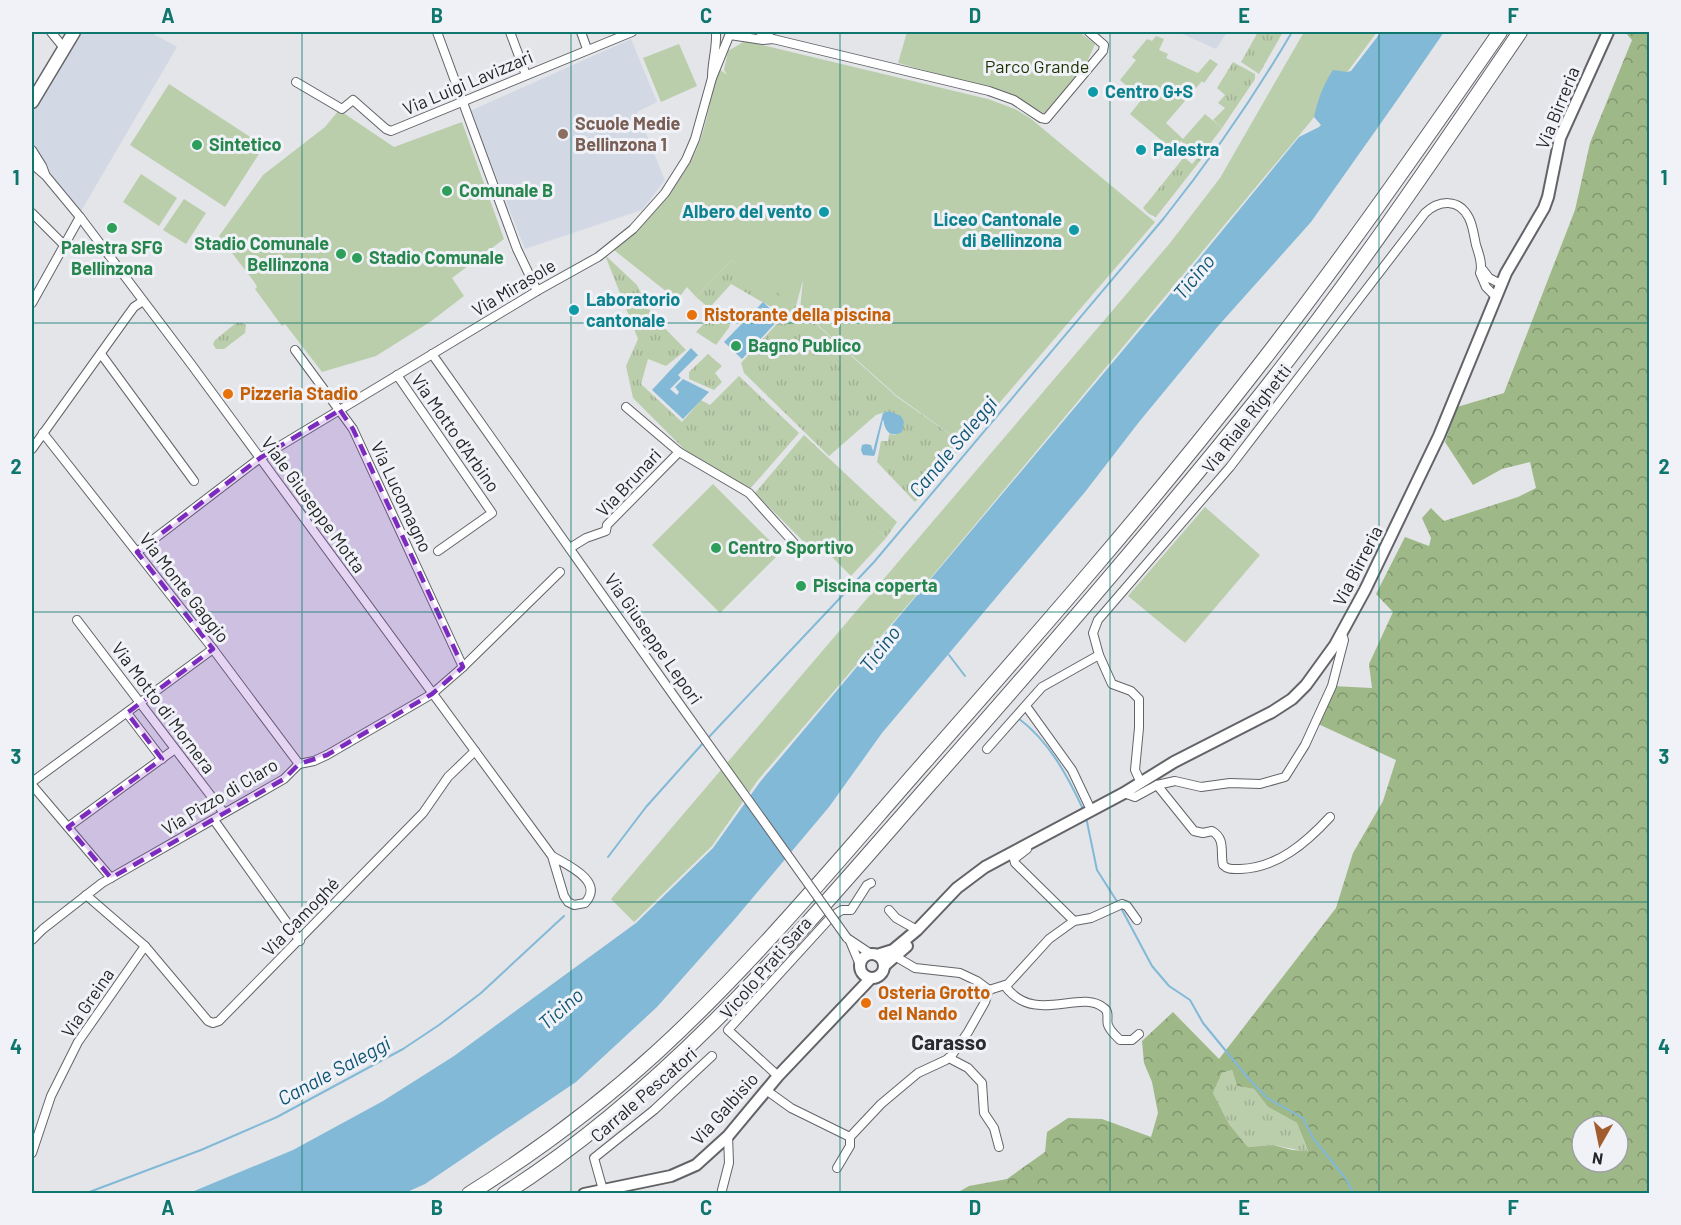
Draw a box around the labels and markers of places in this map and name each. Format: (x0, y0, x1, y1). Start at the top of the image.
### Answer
place label: Centro G+S (1105, 80, 1193, 102)
marker: Centro G+S (1086, 85, 1100, 99)
place label: Scuole Medie Bellinzona 1 (575, 112, 681, 155)
marker: Scuole Medie Bellinzona 1 (556, 127, 570, 141)
place label: Sintetico (209, 133, 282, 155)
marker: Sintetico (190, 138, 204, 152)
place label: Palestra (1153, 138, 1219, 160)
marker: Palestra (1134, 143, 1148, 157)
place label: Comunale B (459, 179, 553, 201)
marker: Comunale B (440, 184, 454, 198)
place label: Albero del vento (682, 200, 812, 222)
marker: Albero del vento (817, 205, 831, 219)
place label: Liceo Cantonale di Bellinzona (934, 208, 1062, 251)
marker: Palestra SFG Bellinzona (105, 221, 119, 235)
marker: Liceo Cantonale di Bellinzona (1067, 223, 1081, 237)
place label: Stadio Comunale Bellinzona (194, 232, 329, 275)
place label: Palestra SFG Bellinzona (61, 236, 163, 279)
place label: Stadio Comunale (369, 246, 504, 268)
marker: Stadio Comunale Bellinzona (334, 247, 348, 261)
marker: Stadio Comunale (350, 251, 364, 265)
place label: Laboratorio cantonale (586, 288, 680, 331)
marker: Laboratorio cantonale (567, 303, 581, 317)
place label: Ristorante della piscina (704, 303, 891, 325)
marker: Ristorante della piscina (685, 308, 699, 322)
place label: Bagno Publico (748, 334, 861, 356)
marker: Bagno Publico (729, 339, 743, 353)
place label: Pizzeria Stadio (240, 382, 358, 404)
marker: Pizzeria Stadio (221, 387, 235, 401)
place label: Centro Sportivo (728, 536, 854, 558)
marker: Centro Sportivo (709, 541, 723, 555)
place label: Piscina coperta (813, 574, 938, 596)
marker: Piscina coperta (794, 579, 808, 593)
place label: Osteria Grotto del Nando (878, 981, 990, 1024)
marker: Osteria Grotto del Nando (859, 996, 873, 1010)

